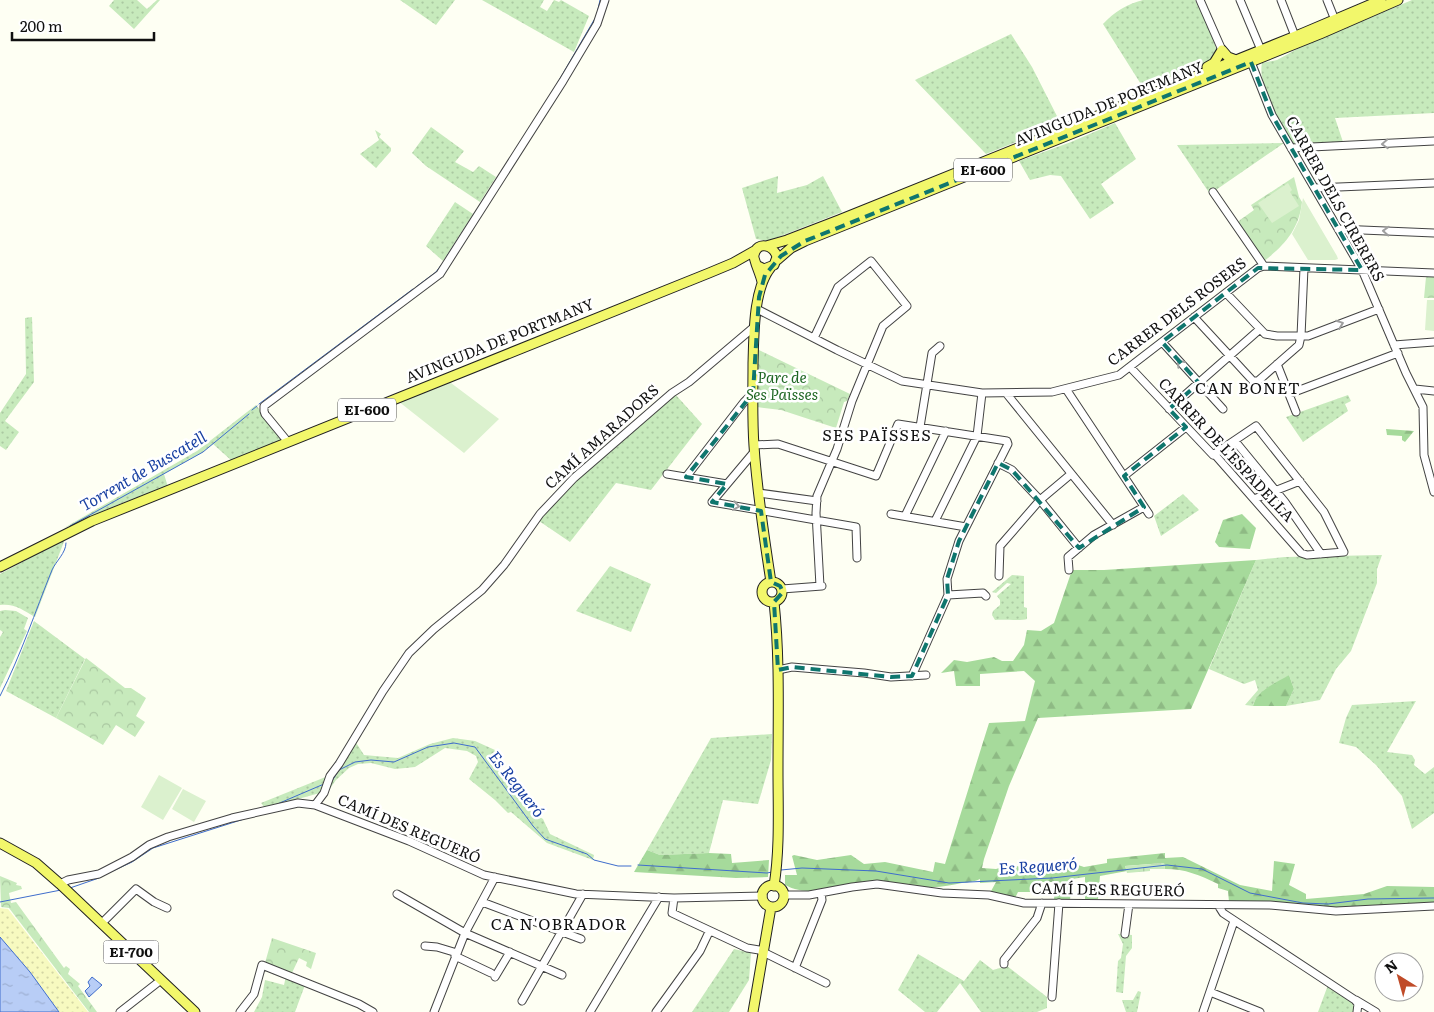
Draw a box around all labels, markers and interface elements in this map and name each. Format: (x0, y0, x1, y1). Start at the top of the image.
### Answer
scale bar (12, 10, 155, 42)
text: 200 m (20, 14, 63, 37)
street label: AVINGUDA DE PORTMANY (1011, 54, 1206, 151)
street label: CARRER DELS CIRERERS (1281, 111, 1391, 285)
one-way arrow (1381, 138, 1389, 149)
road number: EI-600 (954, 158, 1012, 182)
one-way arrow (1382, 225, 1390, 236)
street label: CARRER DELS ROSERS (1102, 251, 1250, 371)
street label: AVINGUDA DE PORTMANY (402, 291, 597, 388)
one-way arrow (1335, 320, 1344, 330)
one-way arrow (1177, 359, 1186, 368)
park label: Parc de Ses Païsses (746, 365, 818, 405)
street label: CARRER DE L'ESPADELLA (1154, 372, 1300, 526)
district label: CAN BONET (1195, 375, 1301, 399)
street label: CAMÍ AMARADORS (539, 378, 663, 494)
road number: EI-600 (338, 398, 396, 422)
district label: SES PAÏSSES (822, 422, 932, 446)
water label: Torrent de Buscatell (75, 424, 211, 516)
one-way arrow (732, 501, 741, 511)
water label: Es Regueró (484, 745, 552, 822)
street label: CAMÍ DES REGUERÓ (334, 787, 485, 868)
water label: Es Regueró (998, 850, 1078, 880)
street label: CAMÍ DES REGUERÓ (1031, 876, 1185, 901)
district label: CA N'OBRADOR (491, 911, 627, 935)
road number: EI-700 (104, 940, 158, 964)
north arrow (1374, 952, 1424, 1002)
text: N (1380, 954, 1401, 977)

